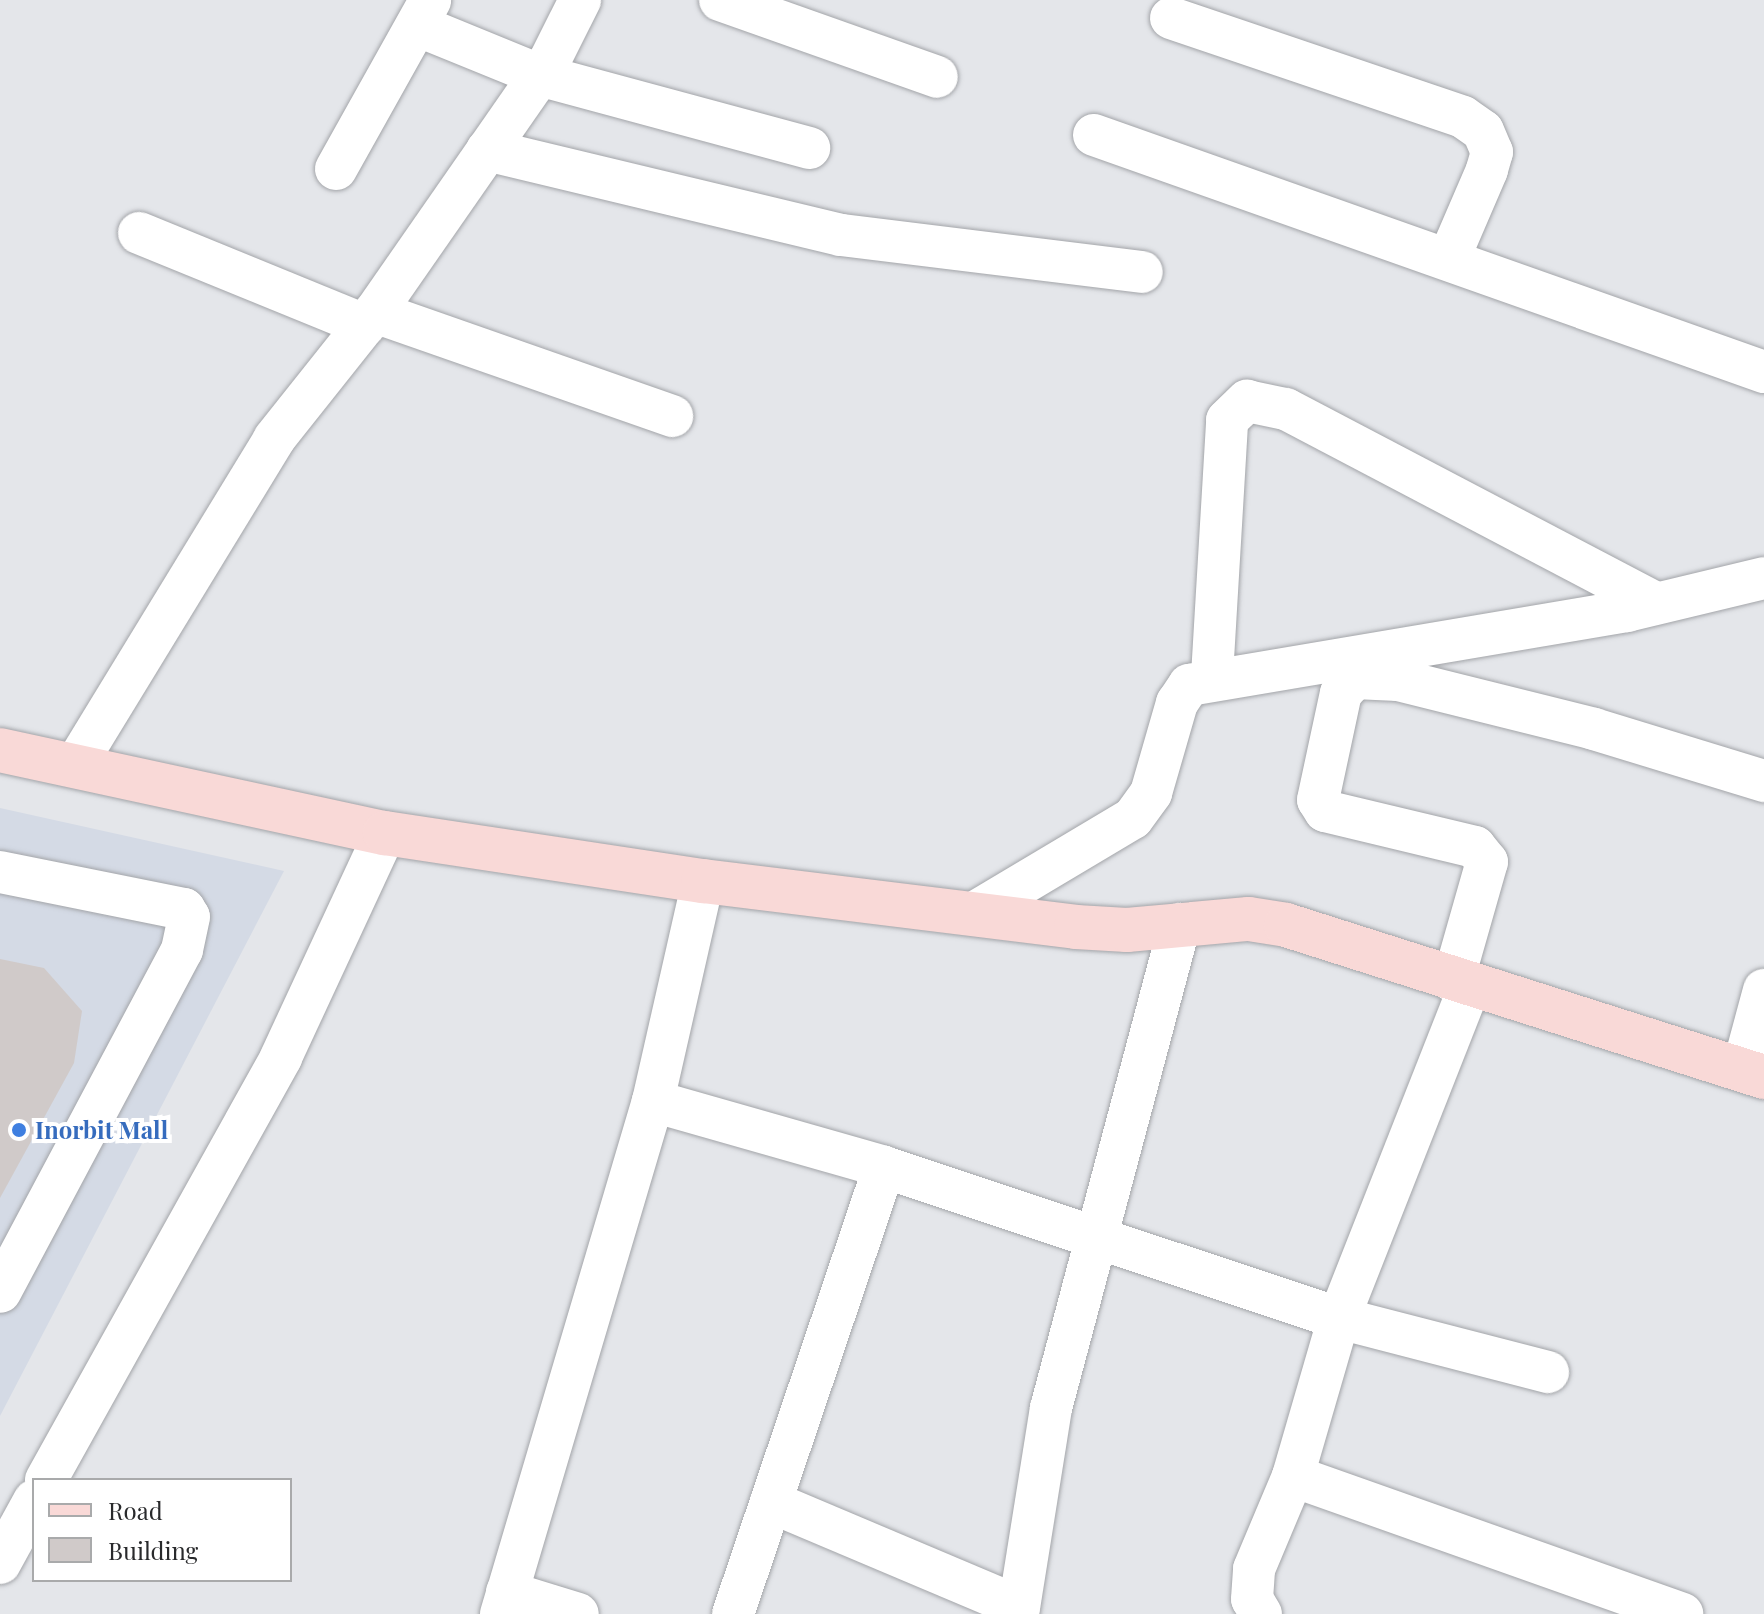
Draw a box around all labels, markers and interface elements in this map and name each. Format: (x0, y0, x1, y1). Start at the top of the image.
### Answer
place label: Inorbit Mall (35, 1116, 168, 1144)
marker: Inorbit Mall (10, 1121, 28, 1139)
legend (32, 1478, 292, 1582)
text: Road (108, 1494, 163, 1526)
text: Building (108, 1534, 198, 1566)

